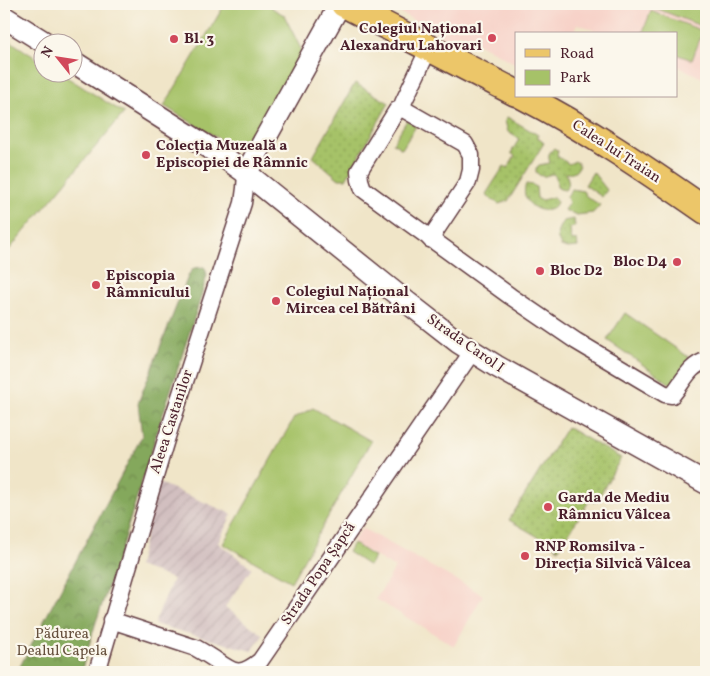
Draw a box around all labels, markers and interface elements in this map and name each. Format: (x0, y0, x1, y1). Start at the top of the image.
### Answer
place label: Colegiul Național Alexandru Lahovari (340, 19, 482, 57)
place label: Bl. 3 (184, 29, 214, 50)
north arrow (32, 32, 82, 82)
marker: Colegiul Național Alexandru Lahovari (486, 32, 498, 44)
legend (515, 32, 678, 98)
marker: Bl. 3 (168, 33, 180, 45)
text: N (37, 43, 59, 61)
text: Road (560, 44, 594, 65)
text: Park (560, 68, 591, 89)
street label: Calea lui Traian (567, 115, 665, 189)
place label: Colecția Muzeală a Episcopiei de Râmnic (156, 136, 308, 174)
marker: Colecția Muzeală a Episcopiei de Râmnic (140, 149, 152, 161)
place label: Bloc D4 (613, 252, 667, 273)
marker: Bloc D4 (671, 256, 683, 268)
place label: Bloc D2 (550, 261, 603, 282)
marker: Bloc D2 (534, 265, 546, 277)
place label: Episcopia Râmnicului (106, 266, 190, 304)
marker: Episcopia Râmnicului (90, 279, 102, 291)
place label: Colegiul Național Mircea cel Bătrâni (286, 282, 416, 320)
marker: Colegiul Național Mircea cel Bătrâni (270, 295, 282, 307)
street label: Strada Carol I (422, 309, 508, 379)
street label: Aleea Castanilor (145, 367, 199, 477)
place label: Garda de Mediu Râmnicu Vâlcea (558, 488, 671, 526)
marker: Garda de Mediu Râmnicu Vâlcea (542, 501, 554, 513)
street label: Strada Popa Șapcă (277, 518, 361, 630)
place label: RNP Romsilva - Direcția Silvică Vâlcea (535, 537, 691, 575)
marker: RNP Romsilva - Direcția Silvică Vâlcea (519, 550, 531, 562)
park label: Pădurea Dealul Capela (17, 624, 107, 662)

